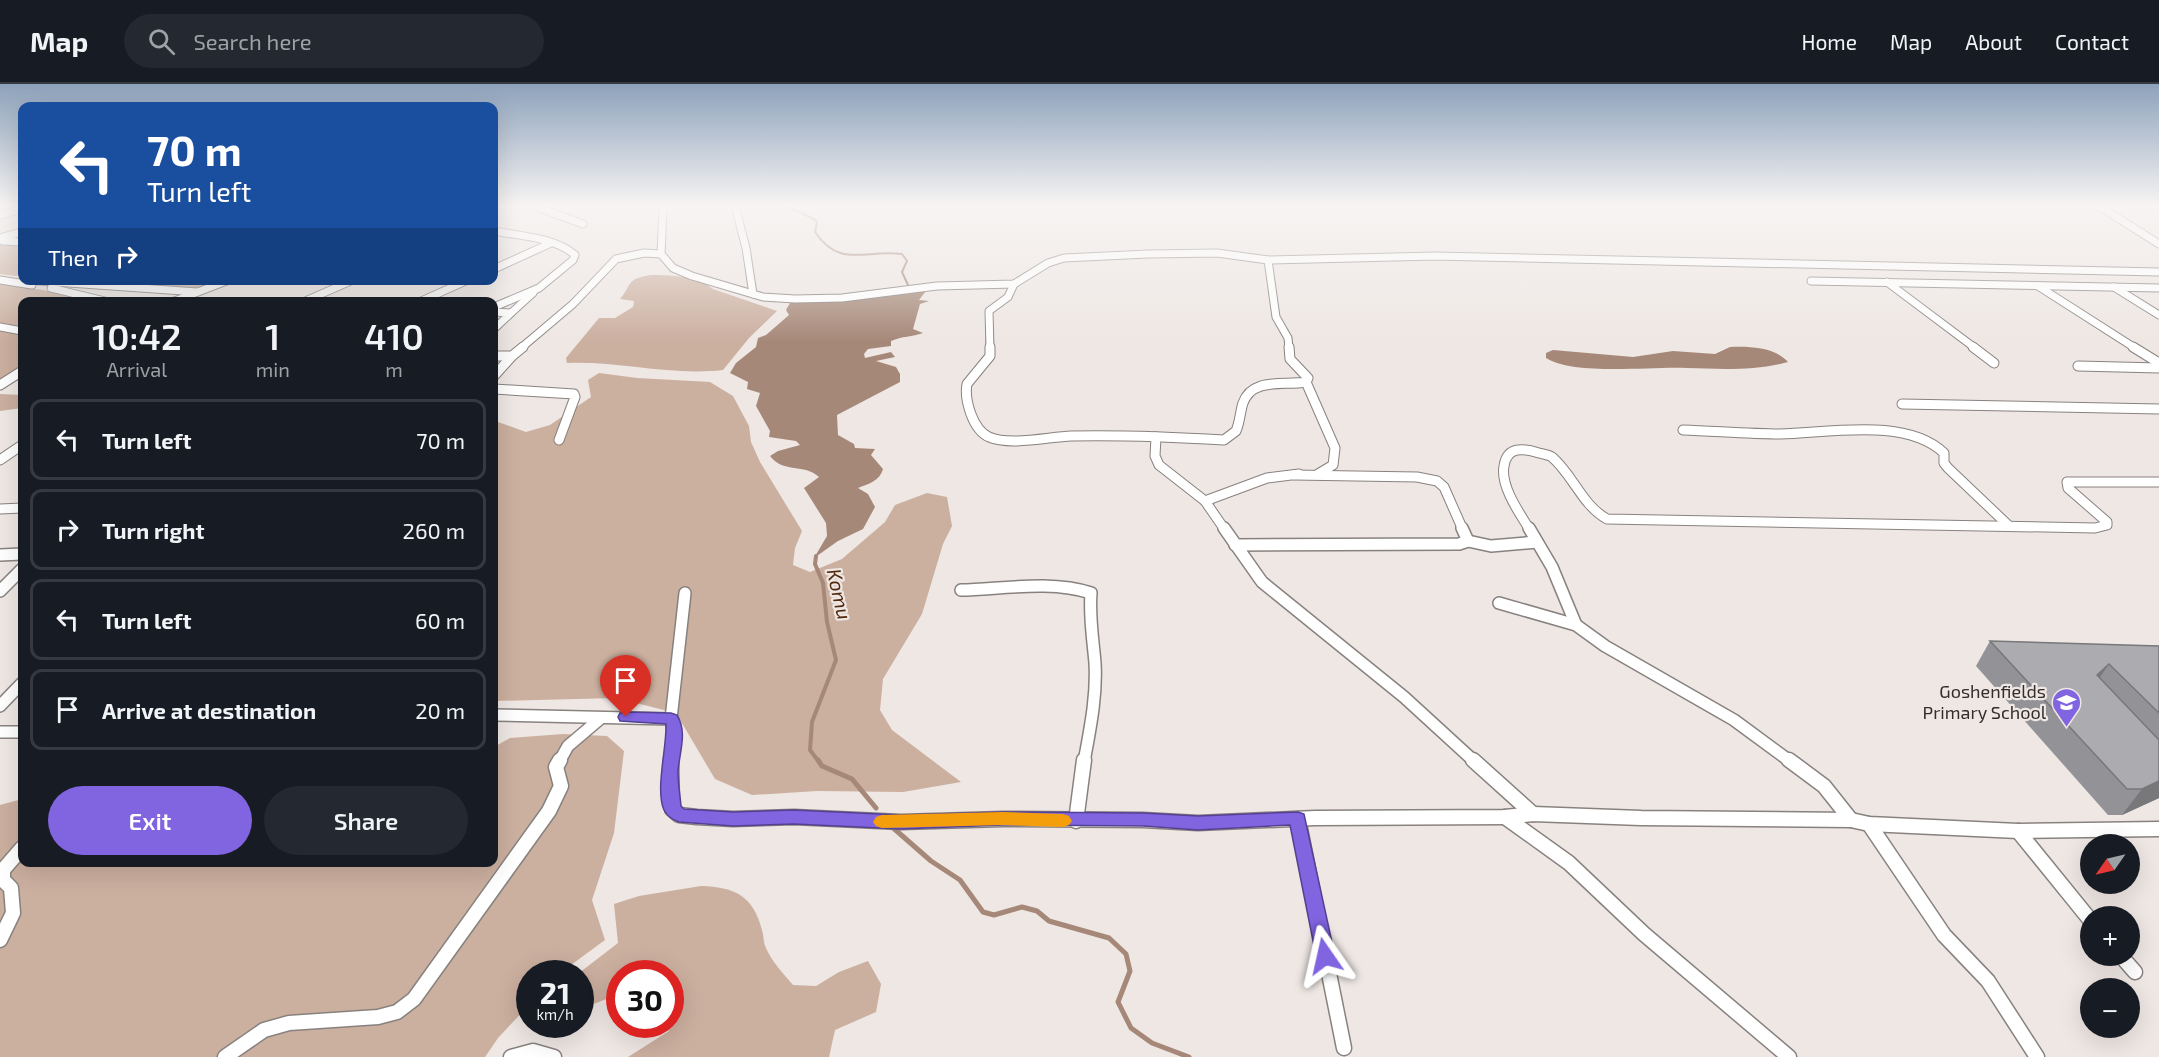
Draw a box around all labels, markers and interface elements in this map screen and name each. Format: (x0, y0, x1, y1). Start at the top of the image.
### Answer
search box (124, 14, 544, 68)
text: Map (30, 24, 88, 58)
icon: search (145, 25, 178, 58)
text: Search here (193, 28, 312, 54)
text: Home (1801, 29, 1857, 54)
text: Map (1890, 29, 1932, 54)
text: About (1965, 29, 2022, 54)
text: Contact (2055, 29, 2129, 54)
text: 70 m (147, 124, 242, 174)
icon: left (48, 126, 126, 204)
text: Turn left (147, 175, 251, 207)
icon: right (110, 240, 143, 273)
text: Then (48, 244, 98, 270)
text: 10:42 (92, 314, 182, 357)
text: 1 (265, 314, 280, 357)
text: 410 (364, 314, 424, 357)
text: Arrival (106, 357, 167, 381)
text: min (256, 357, 290, 381)
text: m (385, 357, 403, 381)
icon: left (51, 423, 84, 456)
text: Turn left (102, 427, 191, 453)
text: 70 m (416, 427, 465, 453)
icon: right (51, 513, 84, 546)
text: Turn right (102, 517, 204, 543)
text: 260 m (403, 517, 465, 543)
water label: Komu (822, 566, 857, 622)
icon: left (51, 603, 84, 636)
text: Turn left (102, 607, 191, 633)
text: 60 m (415, 607, 465, 633)
pin (600, 655, 651, 717)
icon: arrive (609, 664, 642, 697)
place label: Goshenfields Primary School (1923, 680, 2047, 723)
school or university icon: Goshenfields Primary School (2051, 686, 2083, 728)
icon: arrive (51, 693, 84, 726)
text: Arrive at destination (102, 697, 316, 723)
text: 20 m (415, 697, 465, 723)
button: Exit (48, 786, 252, 855)
button: Share (264, 786, 468, 855)
north arrow (2080, 834, 2140, 894)
map controls (2080, 834, 2140, 1038)
button: + (2080, 906, 2140, 966)
position arrow (1293, 924, 1357, 988)
speed limit sign: 30 (606, 960, 684, 1038)
text: 21 (540, 974, 570, 1010)
button: − (2080, 978, 2140, 1038)
text: km/h (536, 1005, 574, 1023)

